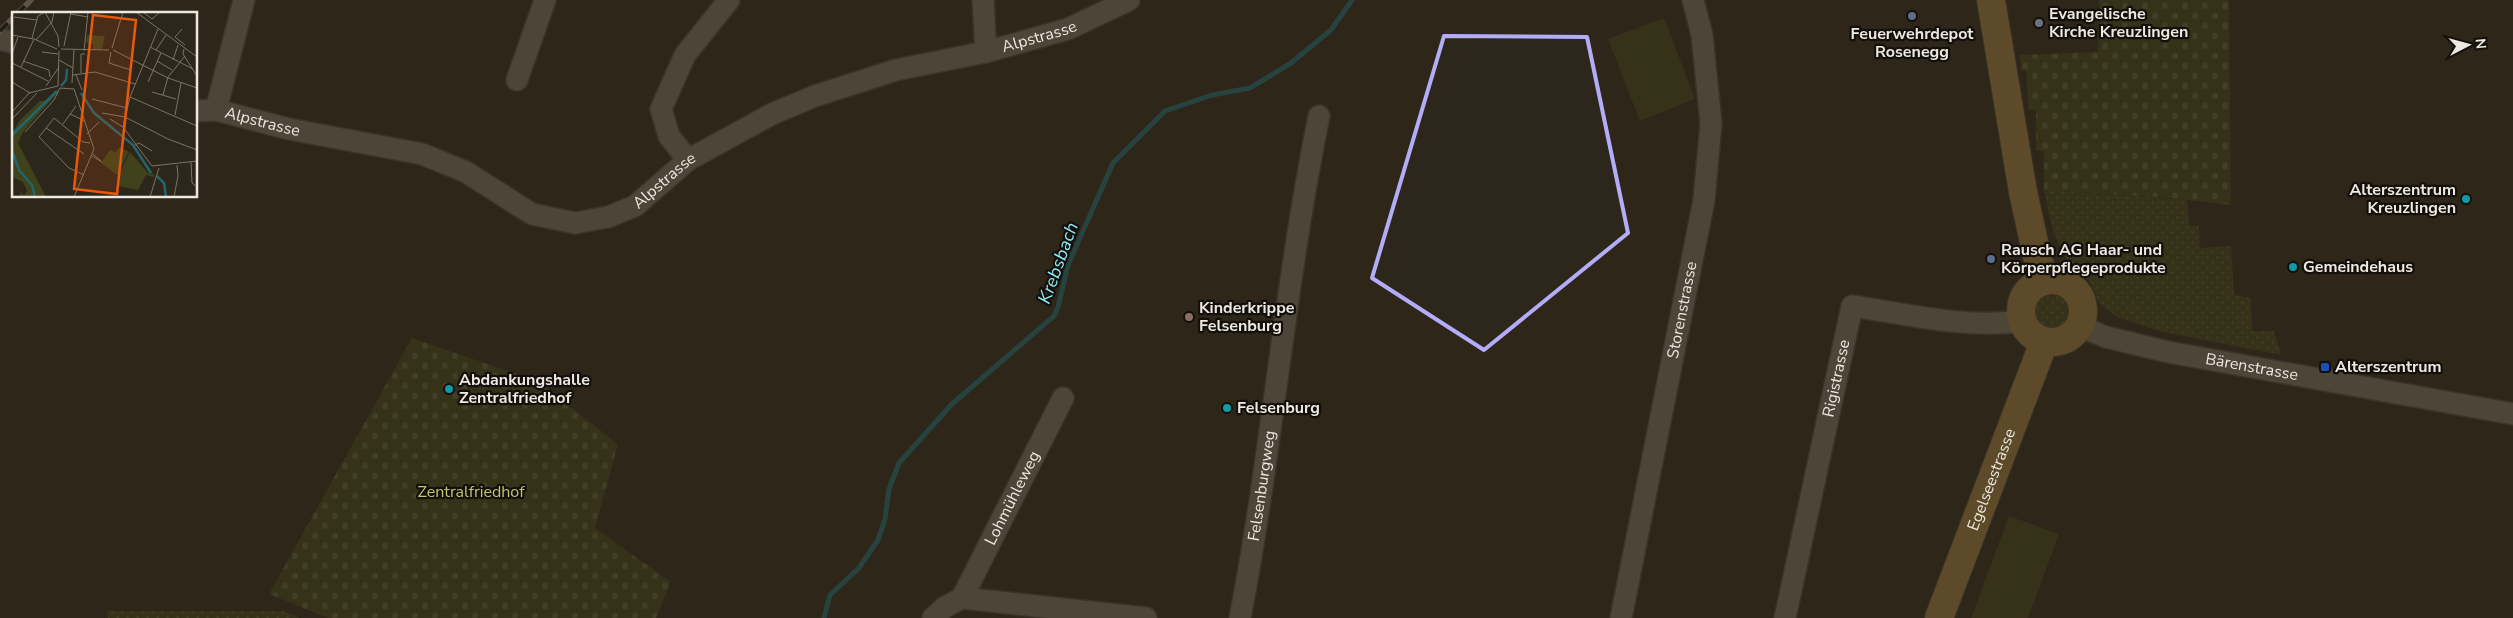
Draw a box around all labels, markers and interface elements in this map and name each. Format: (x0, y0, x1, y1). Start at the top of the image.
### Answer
place label: Evangelische Kirche Kreuzlingen (2049, 3, 2188, 43)
marker: Feuerwehrdepot Rosenegg (1906, 10, 1918, 22)
inset map (12, 12, 198, 198)
street label: Alpstrasse (999, 15, 1081, 58)
marker: Evangelische Kirche Kreuzlingen (2033, 17, 2045, 29)
north arrow (2443, 20, 2493, 70)
place label: Feuerwehrdepot Rosenegg (1851, 23, 1974, 63)
text: N (2470, 37, 2490, 50)
street label: Alpstrasse (222, 102, 302, 142)
street label: Alpstrasse (628, 147, 700, 214)
place label: Alterszentrum Kreuzlingen (2349, 179, 2456, 219)
marker: Alterszentrum Kreuzlingen (2460, 193, 2472, 205)
water label: Krebsbach (1032, 219, 1084, 307)
place label: Rausch AG Haar- und Körperpflegeprodukte (2001, 239, 2166, 279)
marker: Rausch AG Haar- und Körperpflegeprodukte (1985, 253, 1997, 265)
place label: Gemeindehaus (2303, 256, 2413, 278)
street label: Storenstrasse (1662, 259, 1703, 361)
marker: Gemeindehaus (2287, 261, 2299, 273)
place label: Kinderkrippe Felsenburg (1199, 297, 1295, 337)
marker: Kinderkrippe Felsenburg (1183, 311, 1195, 323)
street label: Rigistrasse (1817, 338, 1855, 419)
street label: Bärenstrasse (2204, 348, 2300, 386)
place label: Alterszentrum (2335, 356, 2442, 378)
marker: Alterszentrum (2319, 361, 2331, 373)
place label: Abdankungshalle Zentralfriedhof (459, 369, 590, 409)
marker: Abdankungshalle Zentralfriedhof (443, 383, 455, 395)
place label: Felsenburg (1237, 397, 1320, 419)
marker: Felsenburg (1221, 402, 1233, 414)
street label: Egelseestrasse (1962, 425, 2021, 534)
street label: Felsenburgweg (1243, 429, 1281, 543)
street label: Lohmühleweg (980, 447, 1045, 549)
park label: Zentralfriedhof (418, 481, 525, 503)

